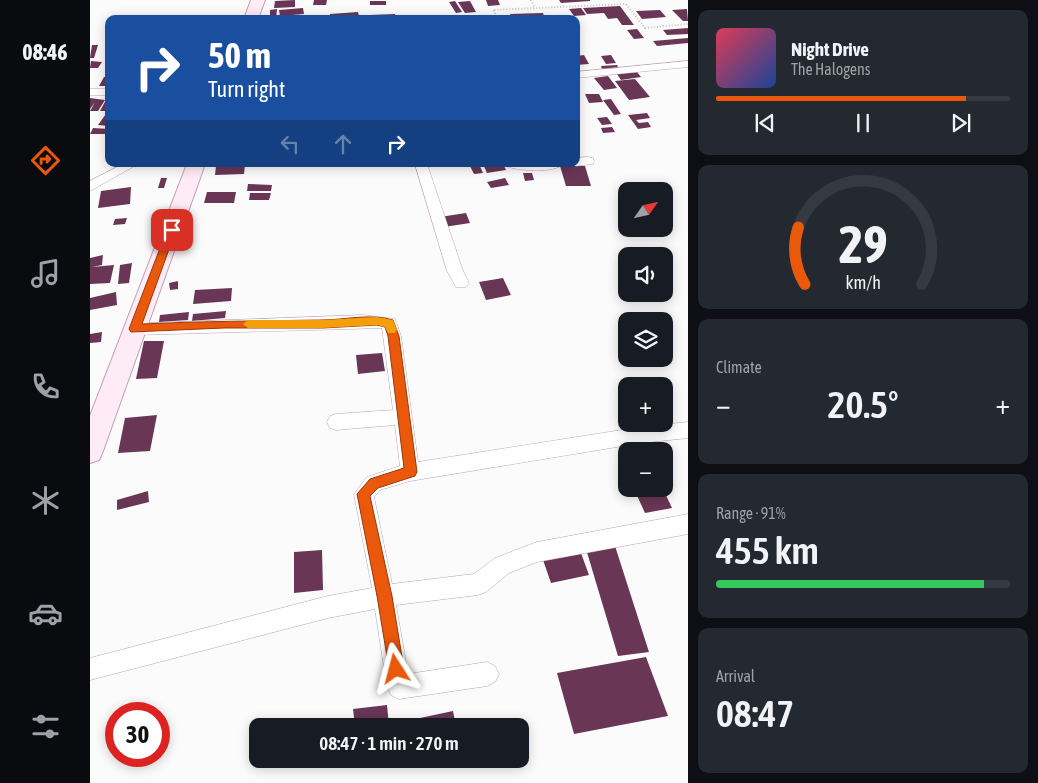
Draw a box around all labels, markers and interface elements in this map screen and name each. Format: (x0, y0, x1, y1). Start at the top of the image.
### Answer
icon: right (125, 35, 190, 100)
text: 50 m (208, 35, 271, 75)
text: Night Drive (791, 38, 869, 60)
text: 08:46 (22, 39, 68, 65)
text: The Halogens (791, 60, 871, 78)
text: Turn right (208, 76, 285, 102)
icon: previous (751, 109, 779, 137)
icon: pause (849, 109, 877, 137)
icon: next (947, 109, 975, 137)
icon: left (276, 130, 304, 158)
icon: ahead (329, 130, 357, 158)
icon: right (382, 130, 410, 158)
icon: directions (28, 143, 63, 178)
north arrow (618, 182, 672, 238)
map controls (618, 182, 673, 497)
pin (151, 209, 193, 251)
text: 29 (839, 214, 887, 274)
icon: arrive (158, 216, 186, 244)
button: sound (618, 247, 673, 302)
icon: music (28, 256, 63, 291)
text: km/h (845, 272, 881, 293)
button: layers (618, 312, 673, 367)
text: Climate (716, 358, 762, 376)
icon: phone (28, 369, 63, 404)
button: + (618, 377, 673, 432)
text: 20.5° (828, 383, 898, 426)
text: − (716, 388, 731, 420)
text: + (995, 388, 1010, 420)
button: − (618, 442, 673, 497)
icon: climate (28, 483, 63, 518)
text: Range · 91% (716, 504, 786, 522)
text: 455 km (716, 529, 819, 572)
icon: car (28, 596, 63, 631)
position arrow (369, 642, 421, 694)
text: Arrival (716, 667, 755, 685)
text: 08:47 (716, 692, 794, 735)
speed limit sign: 30 (105, 702, 170, 767)
icon: filters (28, 709, 63, 744)
text: 08:47 · 1 min · 270 m (319, 732, 459, 754)

